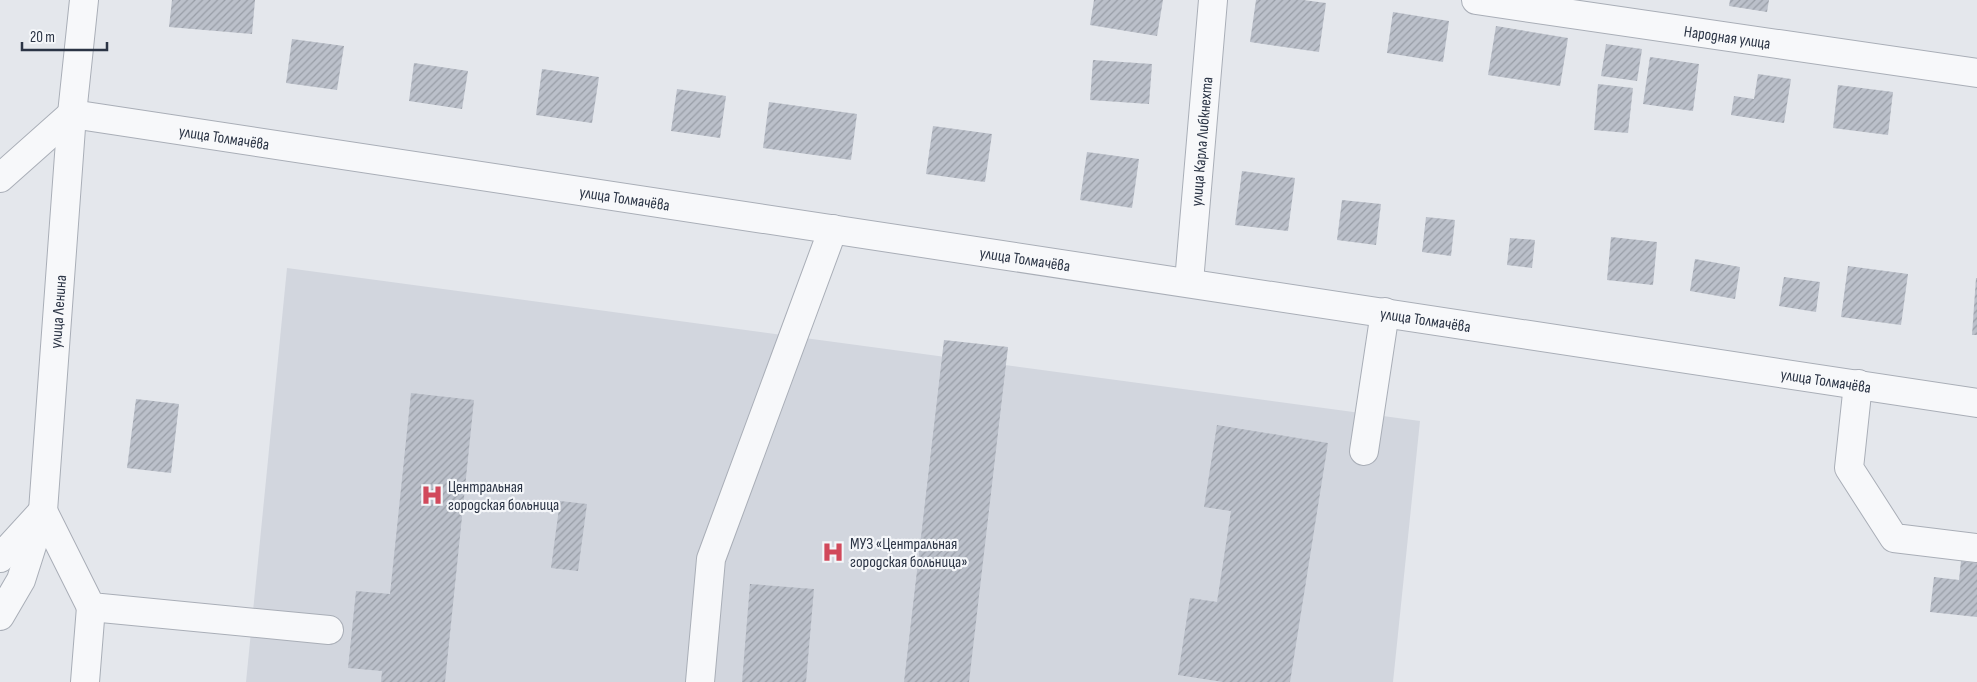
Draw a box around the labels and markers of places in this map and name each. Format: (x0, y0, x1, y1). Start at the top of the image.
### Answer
place label: Центральная городская больница (448, 478, 559, 515)
hospital icon: Центральная городская больница (419, 482, 445, 508)
place label: МУЗ «Центральная городская больница» (850, 535, 968, 572)
hospital icon: МУЗ «Центральная городская больница» (820, 539, 846, 565)

